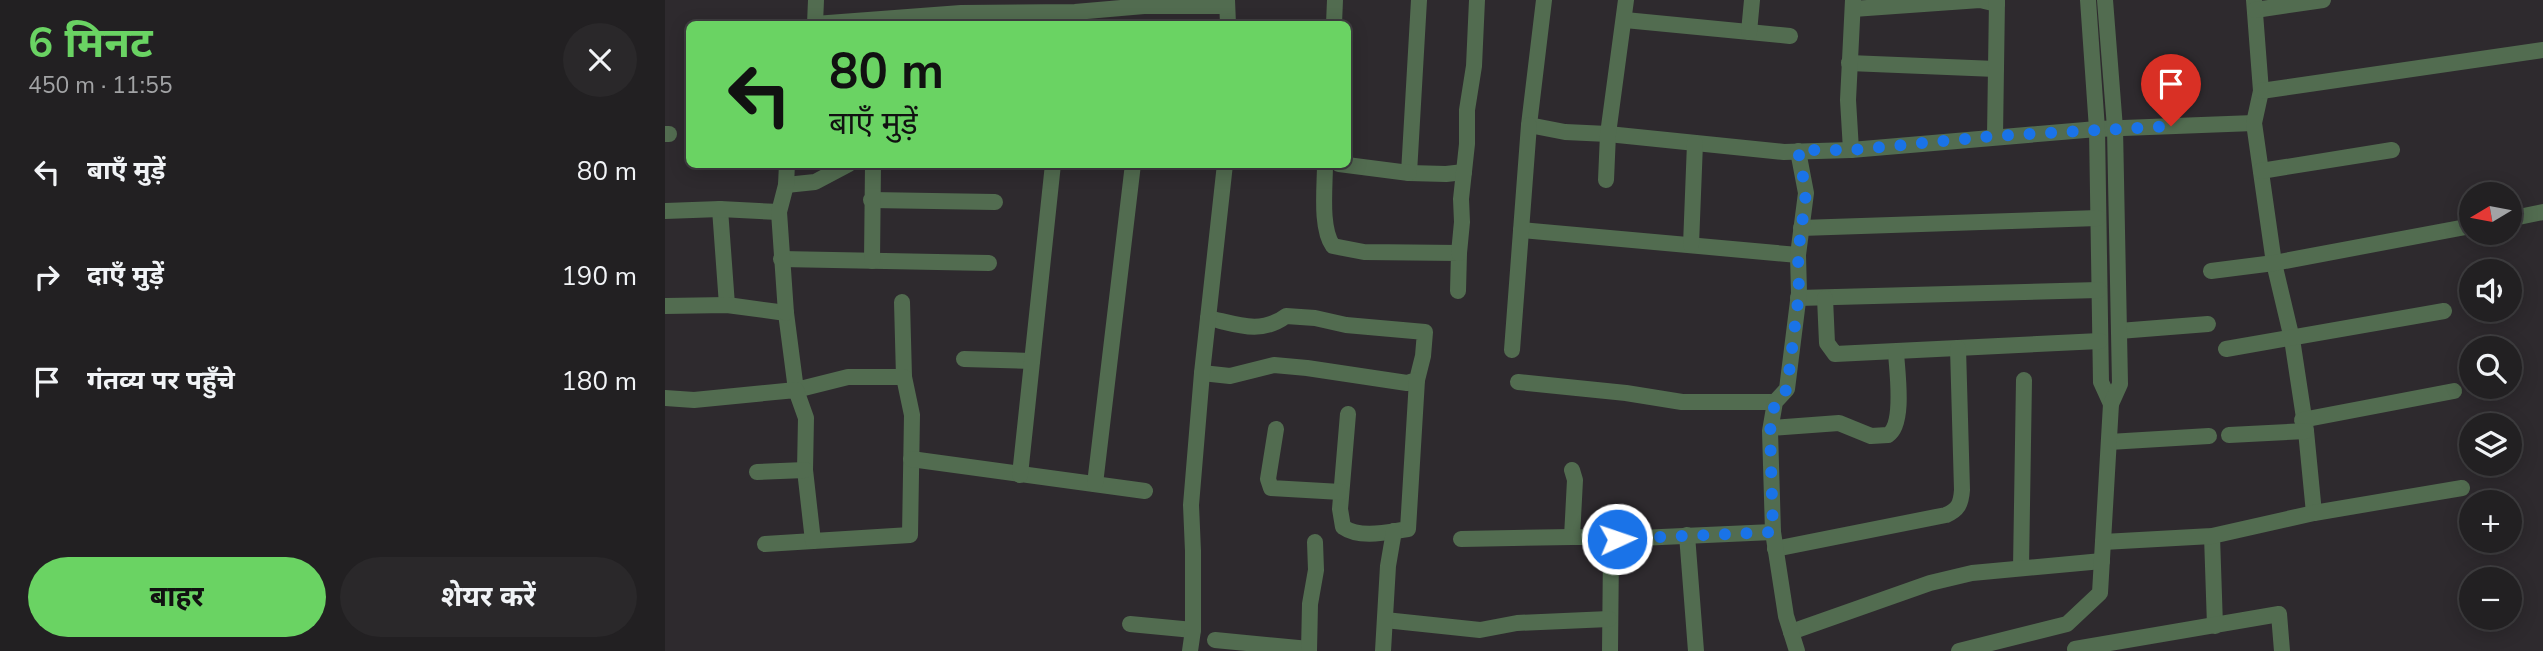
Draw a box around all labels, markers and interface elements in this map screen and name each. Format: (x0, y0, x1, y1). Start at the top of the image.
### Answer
text: 6 मिनट (28, 15, 153, 72)
button: close (563, 23, 637, 97)
text: 80 m (829, 38, 944, 105)
icon: left (714, 49, 805, 140)
pin (2141, 54, 2201, 126)
icon: arrive (2152, 65, 2190, 103)
text: 450 m · 11:55 (28, 70, 173, 101)
text: बाएँ मुड़ें (829, 102, 918, 145)
icon: left (28, 153, 66, 191)
text: बाएँ मुड़ें (87, 153, 165, 188)
text: 80 m (577, 154, 637, 189)
north arrow (2459, 182, 2522, 245)
map controls (2459, 182, 2522, 630)
icon: right (28, 258, 66, 296)
text: दाएँ मुड़ें (87, 258, 164, 293)
text: 190 m (561, 259, 637, 294)
button: sound (2459, 259, 2522, 322)
button: search (2459, 336, 2522, 399)
icon: arrive (28, 363, 66, 401)
text: गंतव्य पर पहुँचे (87, 363, 235, 398)
text: 180 m (561, 364, 637, 399)
button: layers (2459, 413, 2522, 476)
button: + (2459, 490, 2522, 553)
position arrow (1580, 502, 1654, 576)
button: बाहर (28, 557, 326, 637)
button: शेयर करें (340, 557, 637, 637)
button: − (2459, 567, 2522, 630)

